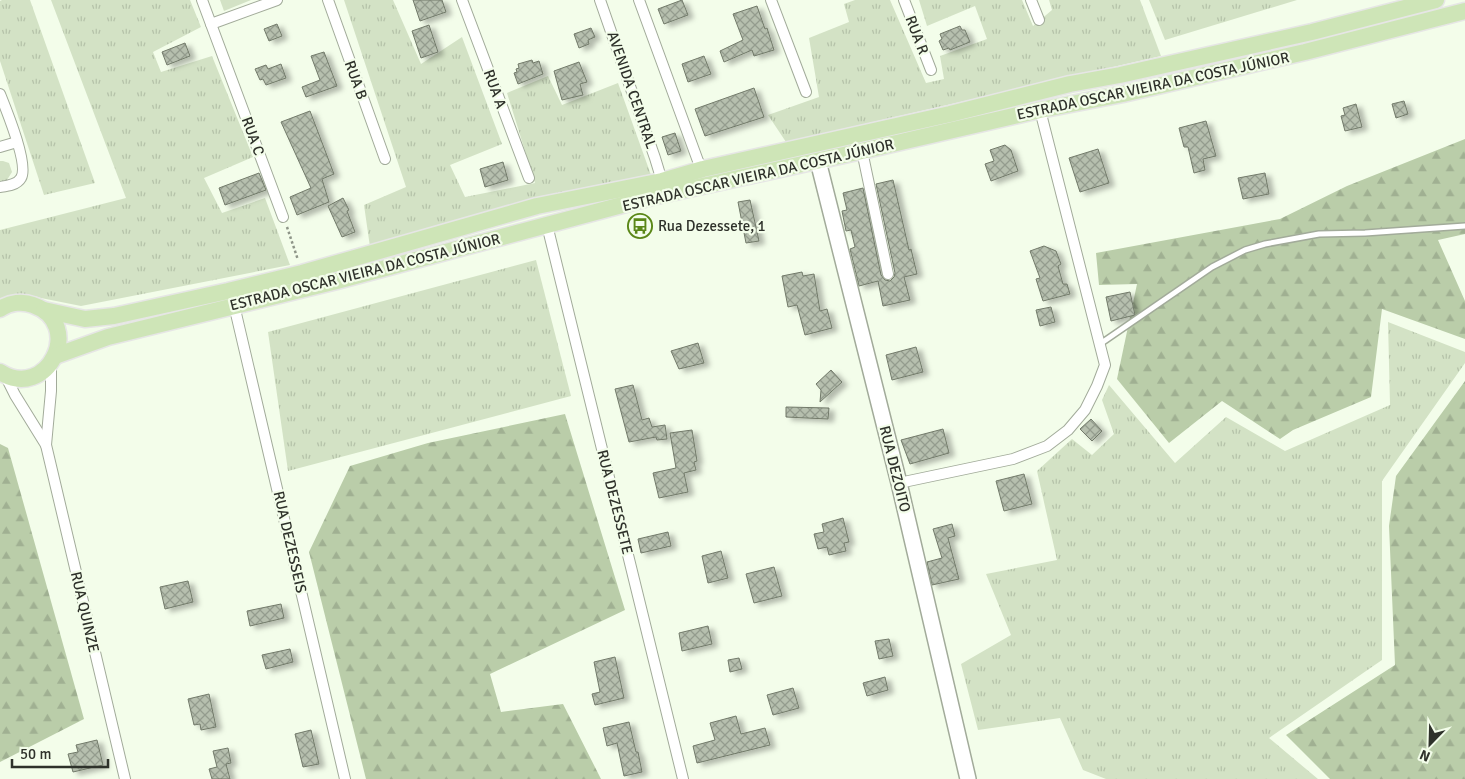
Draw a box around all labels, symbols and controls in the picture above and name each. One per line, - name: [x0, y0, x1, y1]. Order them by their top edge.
- street label: RUA R: [901, 13, 933, 57]
- street label: AVENIDA CENTRAL: [603, 29, 661, 151]
- street label: ESTRADA OSCAR VIEIRA DA COSTA JÚNIOR: [1015, 47, 1291, 124]
- street label: RUA B: [341, 58, 371, 102]
- street label: RUA A: [480, 67, 510, 111]
- street label: RUA C: [238, 114, 268, 158]
- street label: ESTRADA OSCAR VIEIRA DA COSTA JÚNIOR: [620, 134, 895, 215]
- bus stop icon: Rua Dezessete, 1: [627, 213, 653, 239]
- place label: Rua Dezessete, 1: [658, 217, 766, 235]
- street label: ESTRADA OSCAR VIEIRA DA COSTA JÚNIOR: [228, 229, 502, 314]
- street label: RUA DEZOITO: [876, 424, 914, 514]
- street label: RUA DEZESSETE: [593, 448, 637, 556]
- street label: RUA DEZESSEIS: [270, 489, 310, 595]
- street label: RUA QUINZE: [67, 570, 103, 654]
- north arrow: [1405, 719, 1455, 769]
- scale bar: [12, 736, 109, 768]
- text: 50 m: [20, 745, 51, 763]
- text: N: [1417, 746, 1433, 765]

